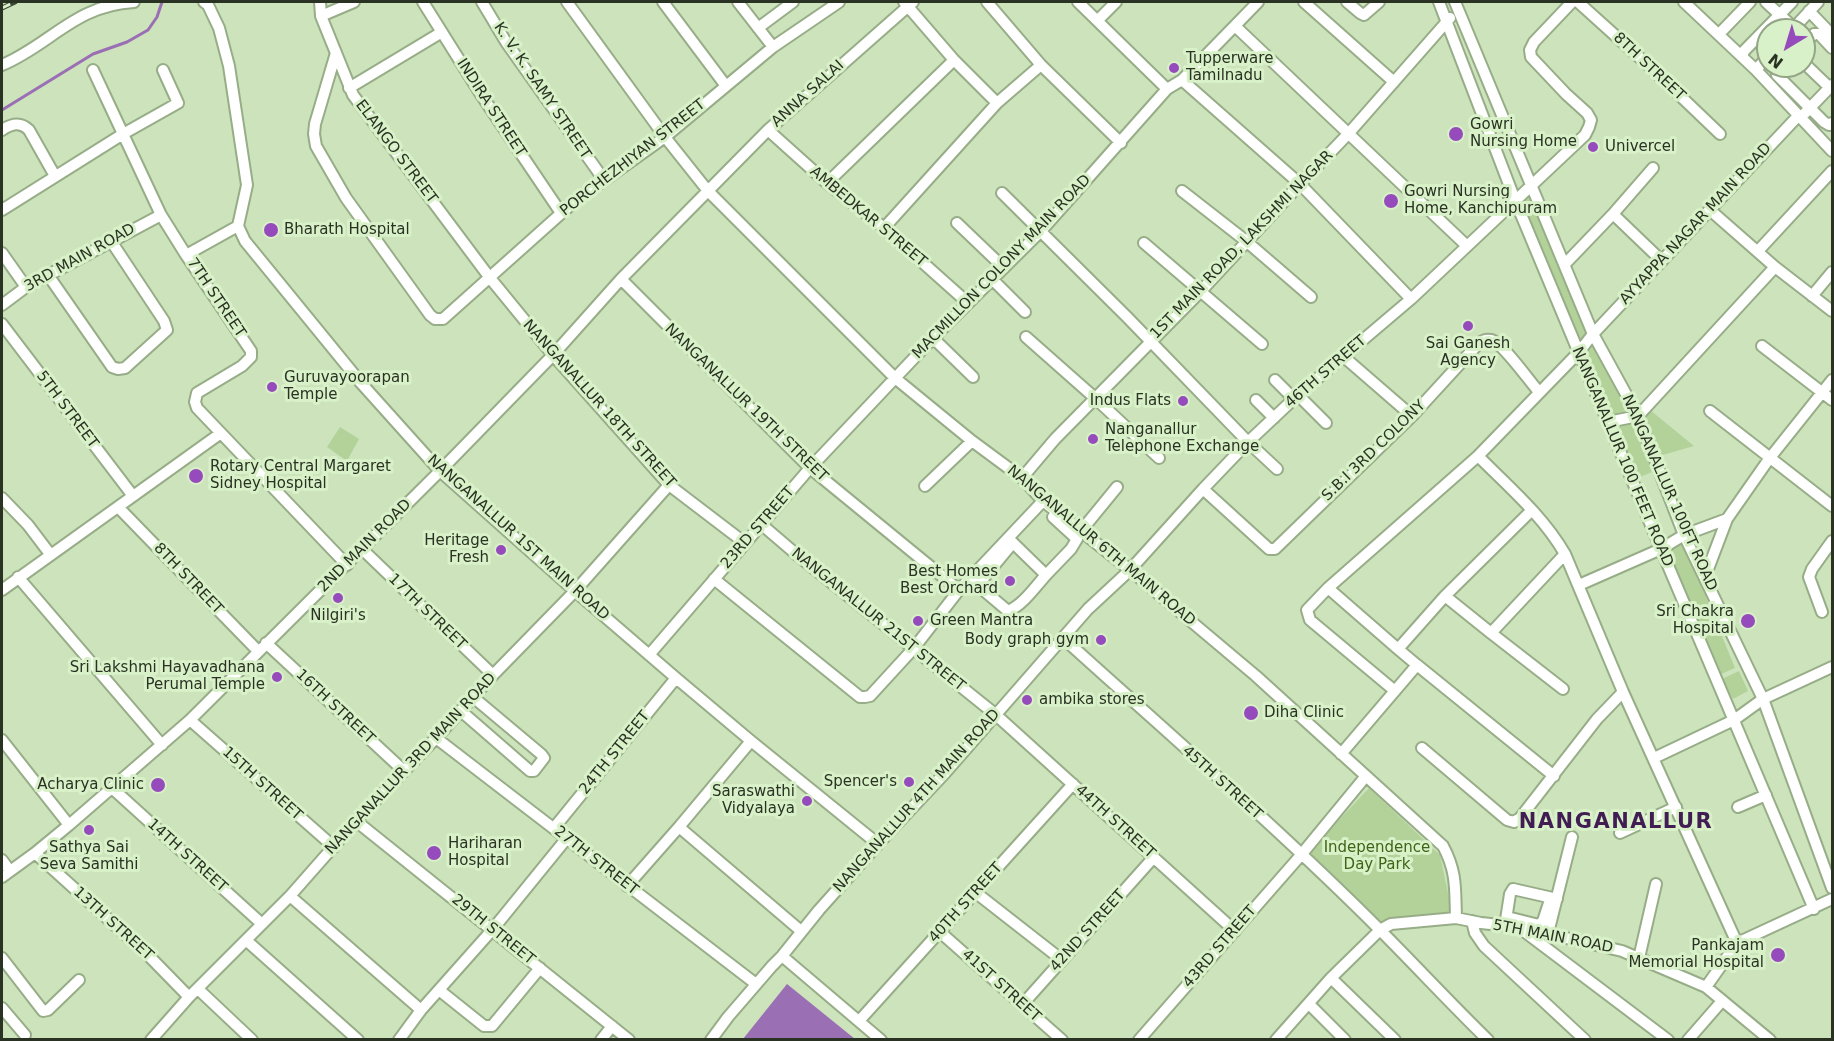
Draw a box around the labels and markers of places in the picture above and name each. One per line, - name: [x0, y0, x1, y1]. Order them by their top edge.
- place label: Tupperware Tamilnadu: [1186, 50, 1273, 85]
- marker: Tupperware Tamilnadu: [1167, 61, 1181, 75]
- place label: Gowri Nursing Home: [1470, 116, 1577, 151]
- marker: Gowri Nursing Home: [1447, 125, 1465, 143]
- place label: Univercel: [1605, 138, 1675, 156]
- marker: Univercel: [1586, 140, 1600, 154]
- place label: Gowri Nursing Home, Kanchipuram: [1404, 183, 1557, 218]
- marker: Gowri Nursing Home, Kanchipuram: [1382, 192, 1400, 210]
- marker: Bharath Hospital: [262, 221, 280, 239]
- place label: Bharath Hospital: [284, 221, 410, 239]
- marker: Sai Ganesh Agency: [1461, 319, 1475, 333]
- place label: Sai Ganesh Agency: [1426, 335, 1510, 370]
- place label: Guruvayoorapan Temple: [284, 369, 410, 404]
- marker: Guruvayoorapan Temple: [265, 380, 279, 394]
- place label: Indus Flats: [1090, 392, 1171, 410]
- marker: Indus Flats: [1176, 394, 1190, 408]
- place label: Nanganallur Telephone Exchange: [1105, 421, 1259, 456]
- marker: Nanganallur Telephone Exchange: [1086, 432, 1100, 446]
- place label: Rotary Central Margaret Sidney Hospital: [210, 458, 391, 493]
- marker: Rotary Central Margaret Sidney Hospital: [187, 467, 205, 485]
- place label: Heritage Fresh: [424, 532, 489, 567]
- marker: Heritage Fresh: [494, 543, 508, 557]
- place label: Best Homes Best Orchard: [900, 563, 998, 598]
- marker: Best Homes Best Orchard: [1003, 574, 1017, 588]
- marker: Nilgiri's: [331, 591, 345, 605]
- place label: Sri Chakra Hospital: [1656, 603, 1734, 638]
- place label: Nilgiri's: [310, 607, 366, 625]
- place label: Green Mantra: [930, 612, 1033, 630]
- marker: Sri Chakra Hospital: [1739, 612, 1757, 630]
- marker: Green Mantra: [911, 614, 925, 628]
- place label: Body graph gym: [965, 631, 1089, 649]
- marker: Body graph gym: [1094, 633, 1108, 647]
- place label: Sri Lakshmi Hayavadhana Perumal Temple: [70, 659, 265, 694]
- marker: Sri Lakshmi Hayavadhana Perumal Temple: [270, 670, 284, 684]
- place label: ambika stores: [1039, 691, 1145, 709]
- marker: ambika stores: [1020, 693, 1034, 707]
- marker: Diha Clinic: [1242, 704, 1260, 722]
- place label: Diha Clinic: [1264, 704, 1344, 722]
- place label: Spencer's: [824, 773, 897, 791]
- marker: Spencer's: [902, 775, 916, 789]
- place label: Acharya Clinic: [37, 776, 144, 794]
- marker: Acharya Clinic: [149, 776, 167, 794]
- place label: Saraswathi Vidyalaya: [712, 783, 795, 818]
- marker: Saraswathi Vidyalaya: [800, 794, 814, 808]
- marker: Sathya Sai Seva Samithi: [82, 823, 96, 837]
- place label: Hariharan Hospital: [448, 835, 522, 870]
- place label: Sathya Sai Seva Samithi: [40, 839, 138, 874]
- marker: Hariharan Hospital: [425, 844, 443, 862]
- place label: Pankajam Memorial Hospital: [1628, 937, 1764, 972]
- marker: Pankajam Memorial Hospital: [1769, 946, 1787, 964]

